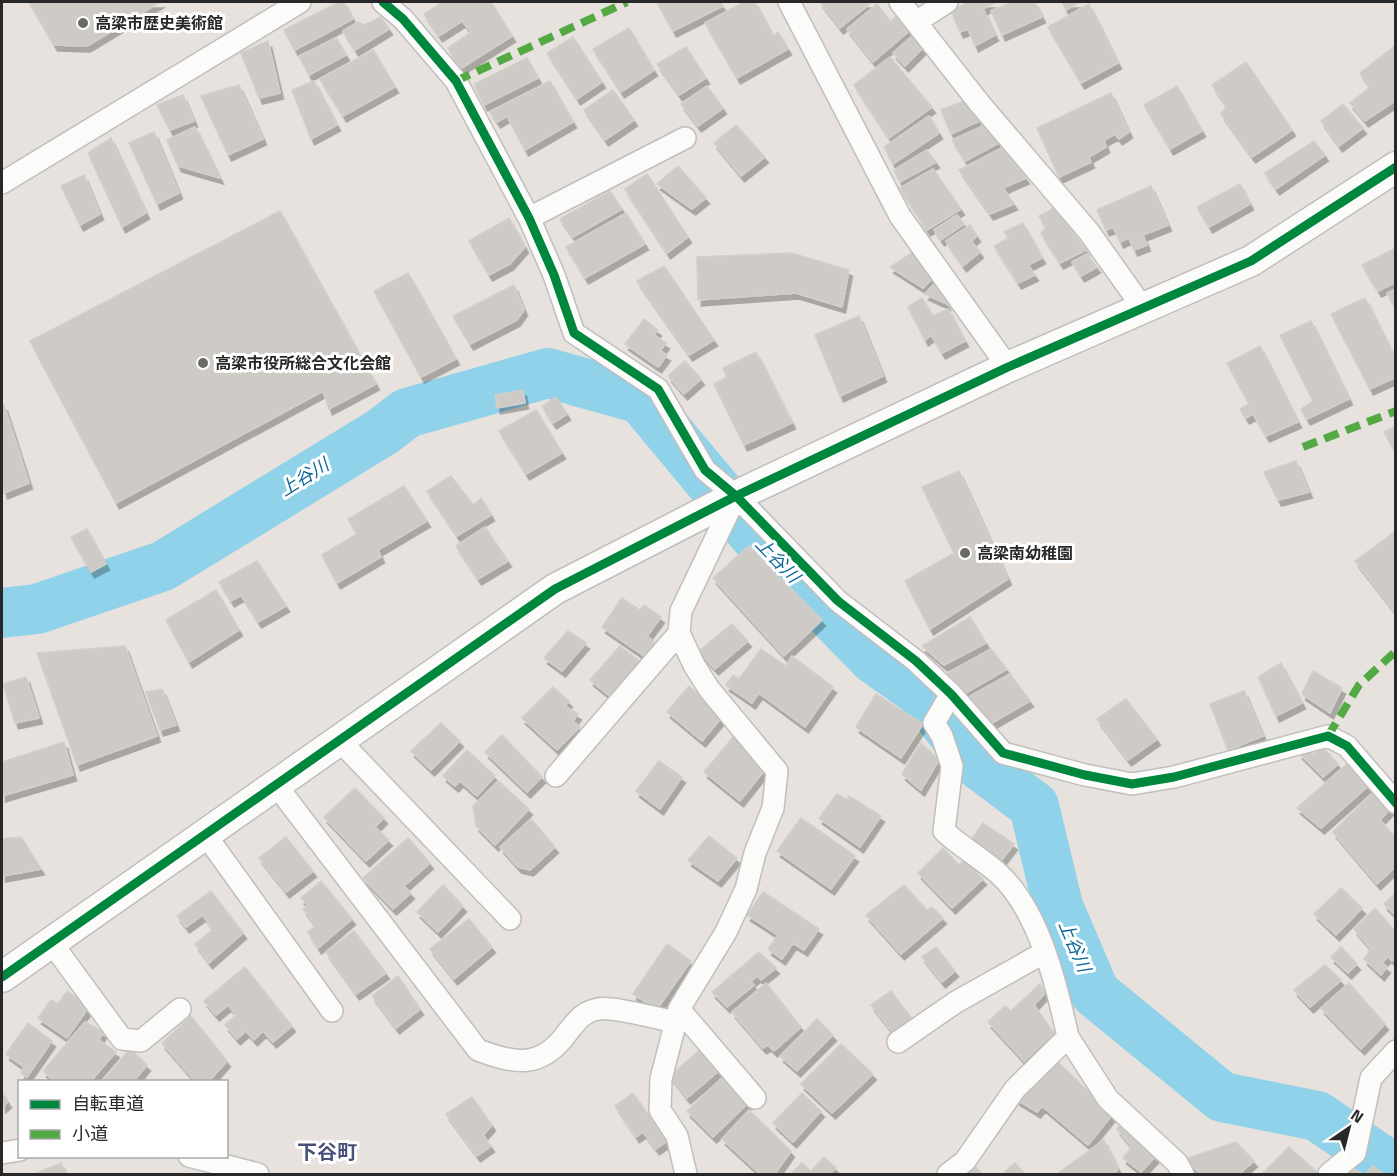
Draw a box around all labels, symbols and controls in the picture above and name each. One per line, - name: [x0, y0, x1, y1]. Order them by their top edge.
- place label: 高梁市歴史美術館: [95, 11, 223, 35]
- marker: 高梁市歴史美術館: [76, 16, 90, 30]
- place label: 高梁市役所総合文化会館: [215, 351, 391, 375]
- marker: 高梁市役所総合文化会館: [196, 356, 210, 370]
- water label: 上谷川: [274, 450, 336, 503]
- water label: 上谷川: [750, 531, 808, 590]
- place label: 高梁南幼稚園: [977, 541, 1073, 565]
- marker: 高梁南幼稚園: [958, 546, 972, 560]
- water label: 上谷川: [1052, 916, 1099, 978]
- legend: [18, 1080, 228, 1158]
- text: 自転車道: [72, 1090, 144, 1117]
- north arrow: [1319, 1098, 1379, 1158]
- text: N: [1346, 1103, 1369, 1129]
- text: 小道: [72, 1120, 108, 1147]
- district label: 下谷町: [297, 1136, 357, 1167]

